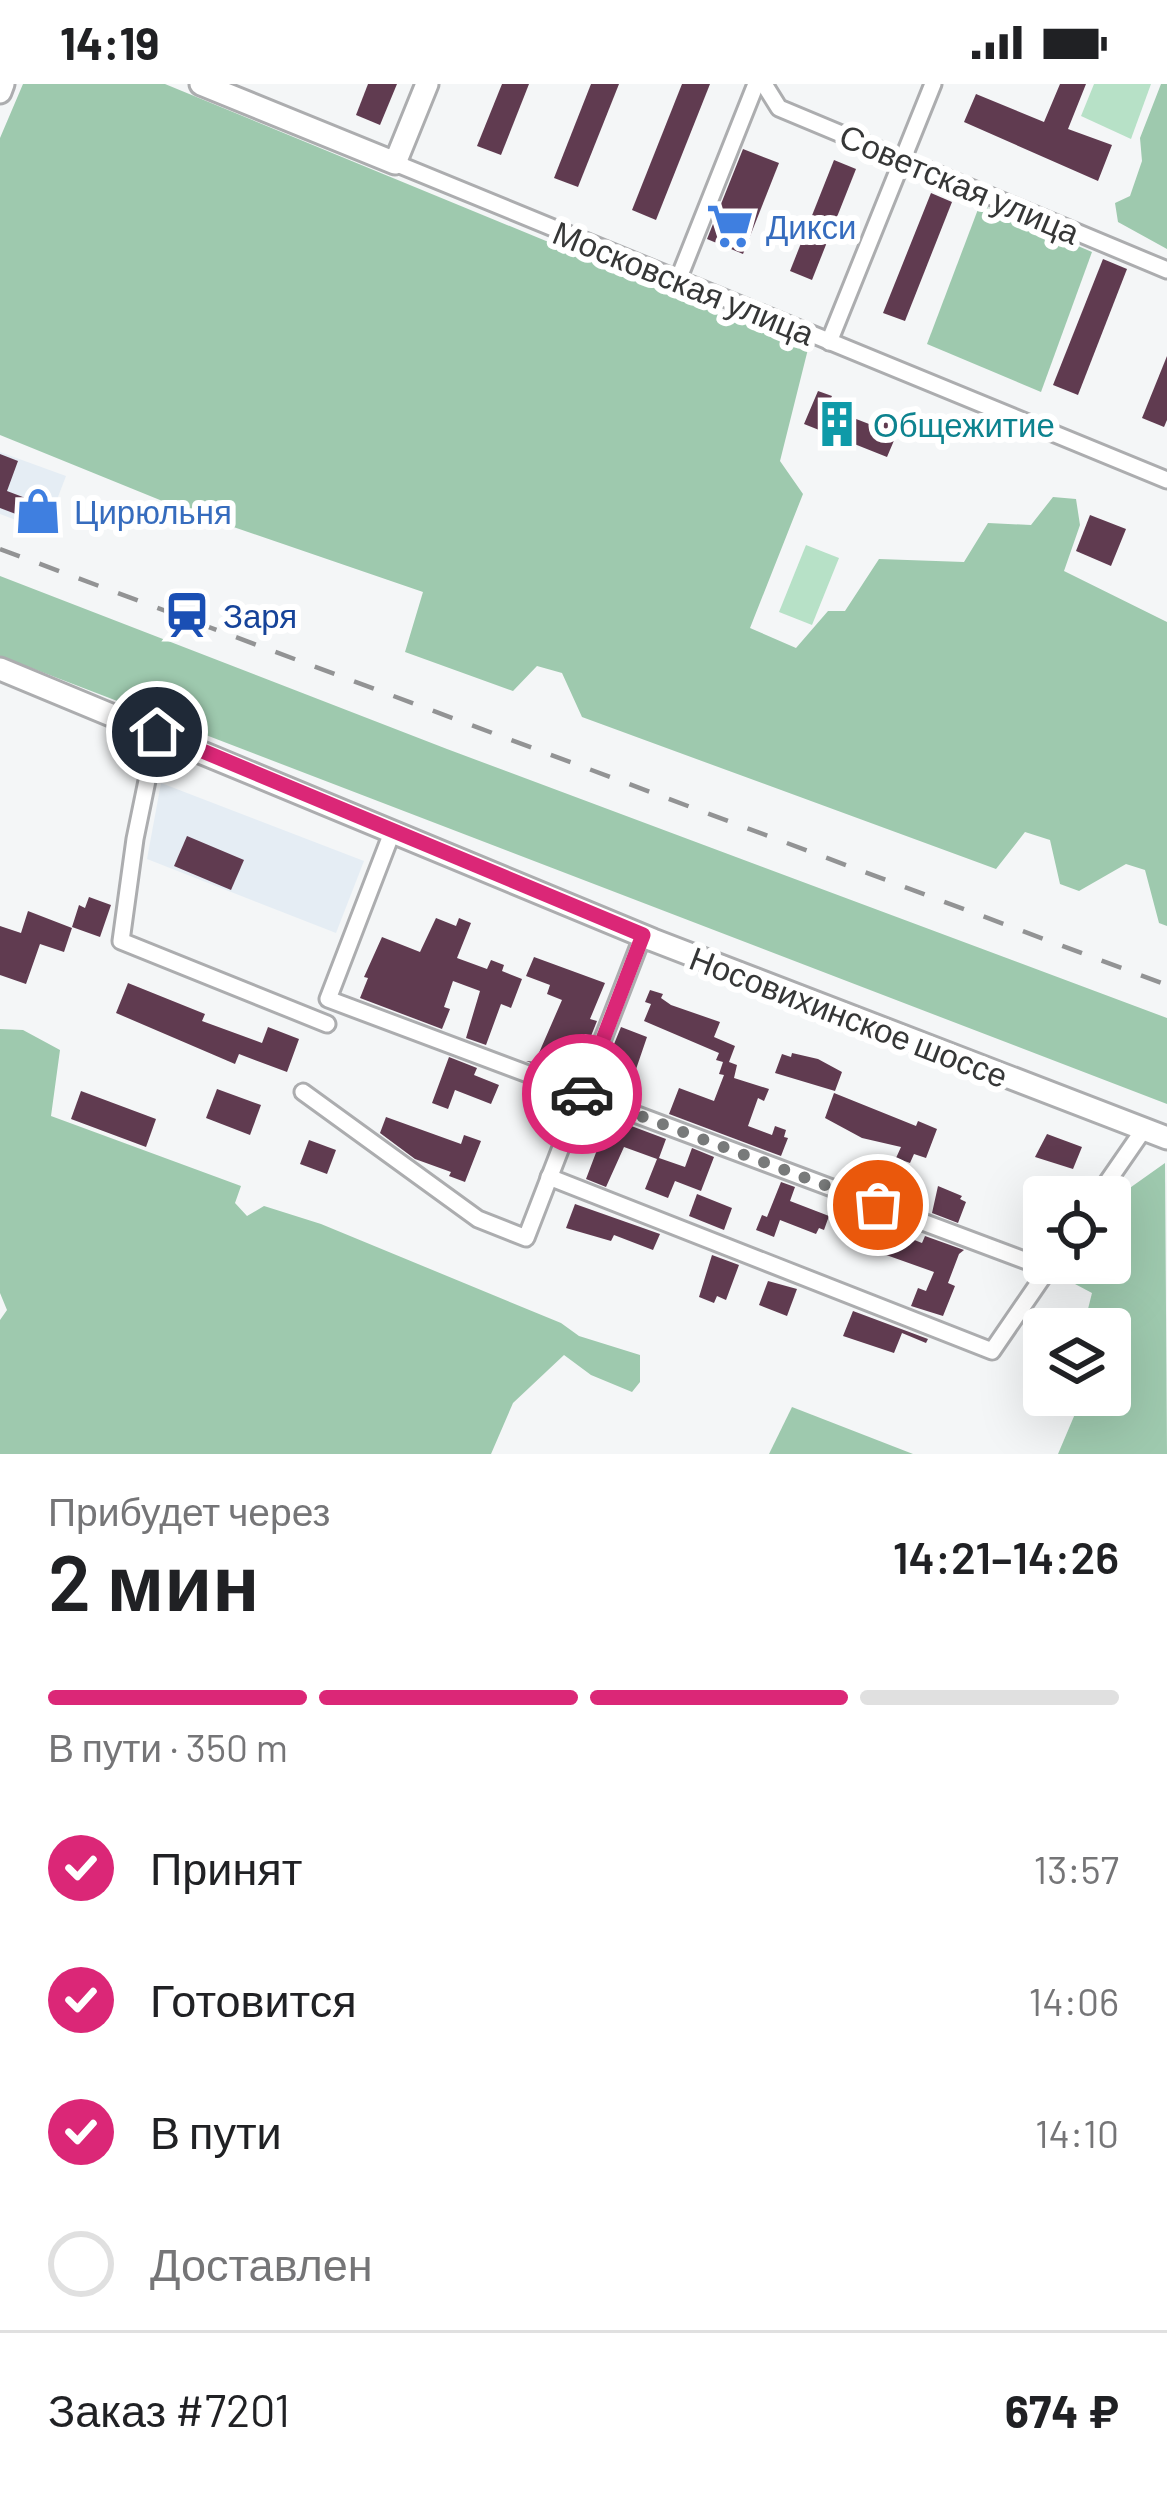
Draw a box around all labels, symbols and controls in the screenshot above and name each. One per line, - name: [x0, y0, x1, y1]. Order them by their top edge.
- text: 14:19: [60, 15, 159, 69]
- street label: Советская улица: [834, 114, 1086, 252]
- supermarket icon: Дикси: [705, 201, 755, 251]
- place label: Дикси: [766, 206, 857, 246]
- street label: Московская улица: [548, 211, 821, 353]
- building icon: Общежитие: [812, 399, 862, 449]
- place label: Общежитие: [873, 404, 1055, 444]
- shop icon: Цирюльня: [13, 486, 63, 536]
- place label: Цирюльня: [74, 491, 232, 531]
- station icon: Заря: [162, 590, 212, 640]
- place label: Заря: [223, 595, 297, 635]
- pin: [106, 681, 208, 783]
- icon: home: [124, 699, 190, 765]
- street label: Носовихинское шоссе: [684, 937, 1014, 1095]
- courier: [522, 1034, 642, 1154]
- icon: car: [549, 1061, 615, 1127]
- pin: [827, 1154, 929, 1256]
- icon: bag: [845, 1172, 911, 1238]
- map controls: [1023, 1176, 1131, 1416]
- button: locate: [1023, 1176, 1131, 1284]
- button: layers: [1023, 1308, 1131, 1416]
- text: Прибудет через: [48, 1487, 330, 1534]
- text: 14:21–14:26: [893, 1529, 1119, 1583]
- text: 2 мин: [48, 1533, 259, 1627]
- text: В пути · 350 m: [48, 1723, 288, 1770]
- icon: check: [48, 1835, 114, 1901]
- text: Принят: [150, 1840, 302, 1894]
- text: 13:57: [1034, 1845, 1119, 1892]
- icon: check: [48, 1967, 114, 2033]
- text: Готовится: [150, 1972, 357, 2026]
- text: 14:06: [1029, 1977, 1119, 2024]
- icon: check: [48, 2099, 114, 2165]
- text: В пути: [150, 2104, 282, 2158]
- text: 14:10: [1035, 2109, 1119, 2156]
- text: Доставлен: [150, 2236, 373, 2290]
- text: Заказ #7201: [48, 2382, 290, 2436]
- text: 674 ₽: [1005, 2383, 1119, 2437]

